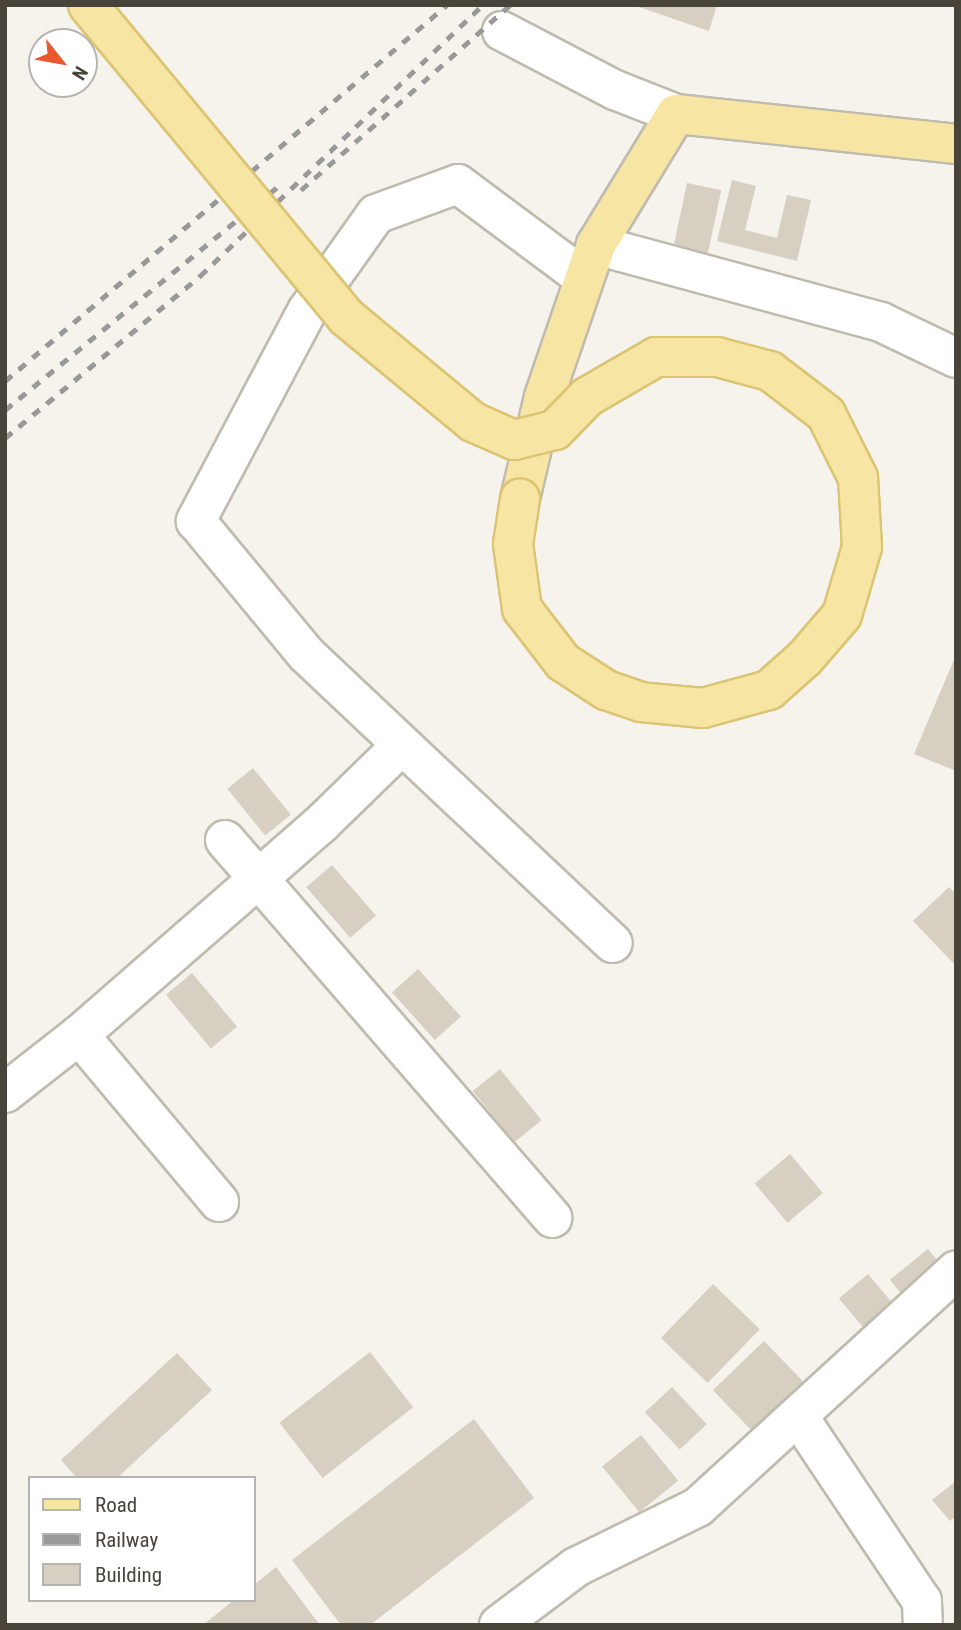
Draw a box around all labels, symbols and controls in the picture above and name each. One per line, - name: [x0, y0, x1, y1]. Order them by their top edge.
- north arrow: [28, 28, 98, 98]
- text: N: [67, 62, 93, 84]
- legend: [28, 1476, 256, 1602]
- text: Road: [95, 1493, 137, 1517]
- text: Railway: [95, 1528, 158, 1552]
- text: Building: [95, 1563, 162, 1587]

